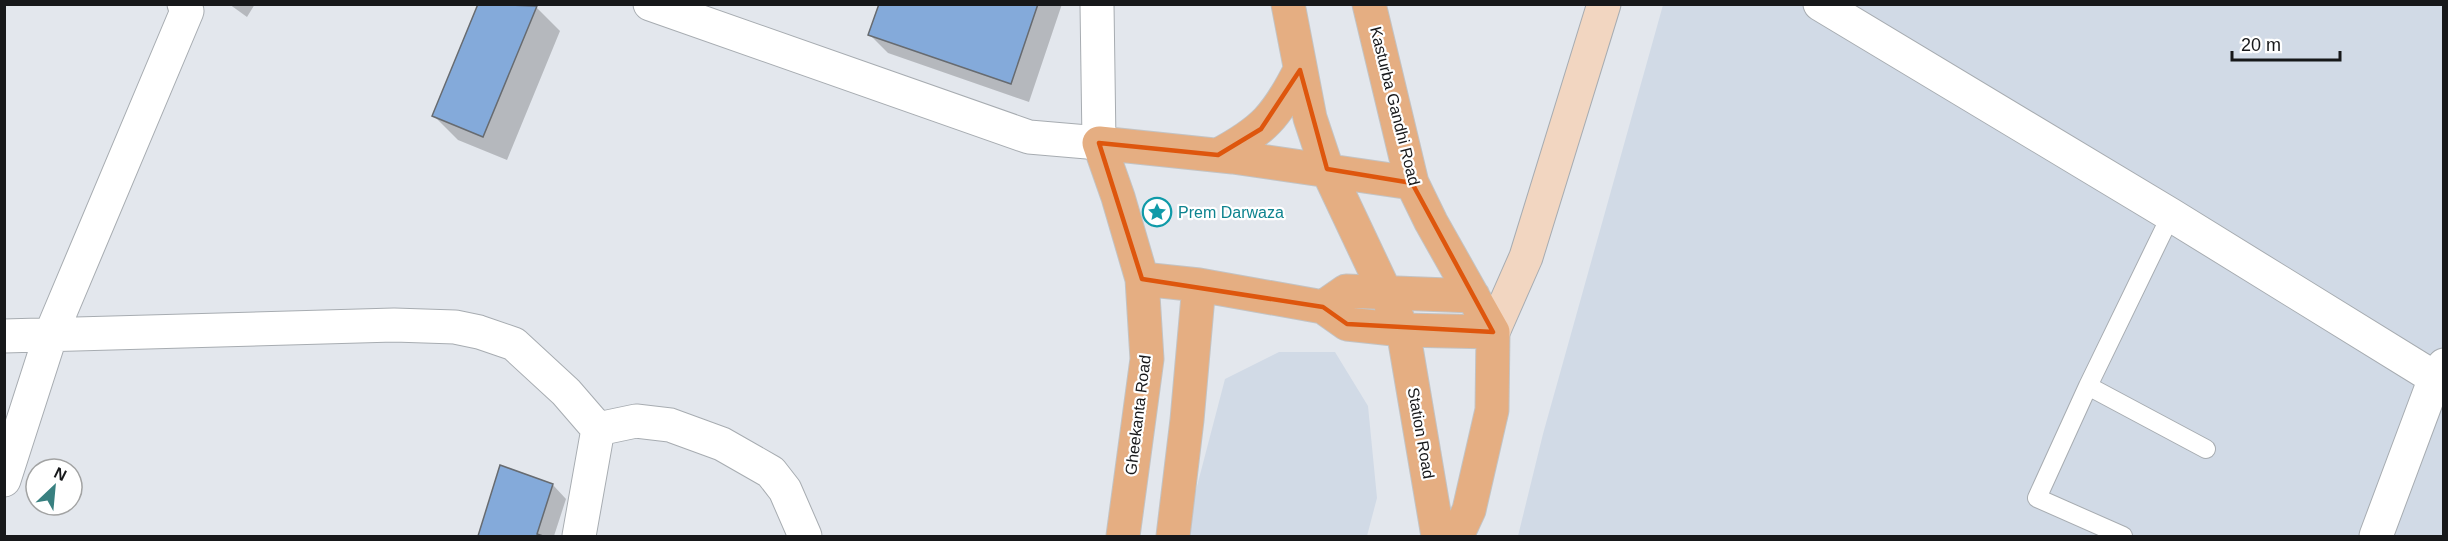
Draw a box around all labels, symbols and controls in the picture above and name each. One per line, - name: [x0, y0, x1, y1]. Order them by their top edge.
- scale bar: [2232, 24, 2340, 62]
- street label: Kasturba Gandhi Road: [1367, 25, 1423, 187]
- text: 20 m: [2241, 35, 2281, 55]
- place icon: Prem Darwaza: [1141, 196, 1173, 228]
- place label: Prem Darwaza: [1178, 204, 1284, 221]
- street label: Gheekanta Road: [1122, 354, 1154, 476]
- street label: Station Road: [1405, 386, 1437, 480]
- north arrow: [24, 457, 84, 517]
- text: N: [51, 464, 69, 484]

